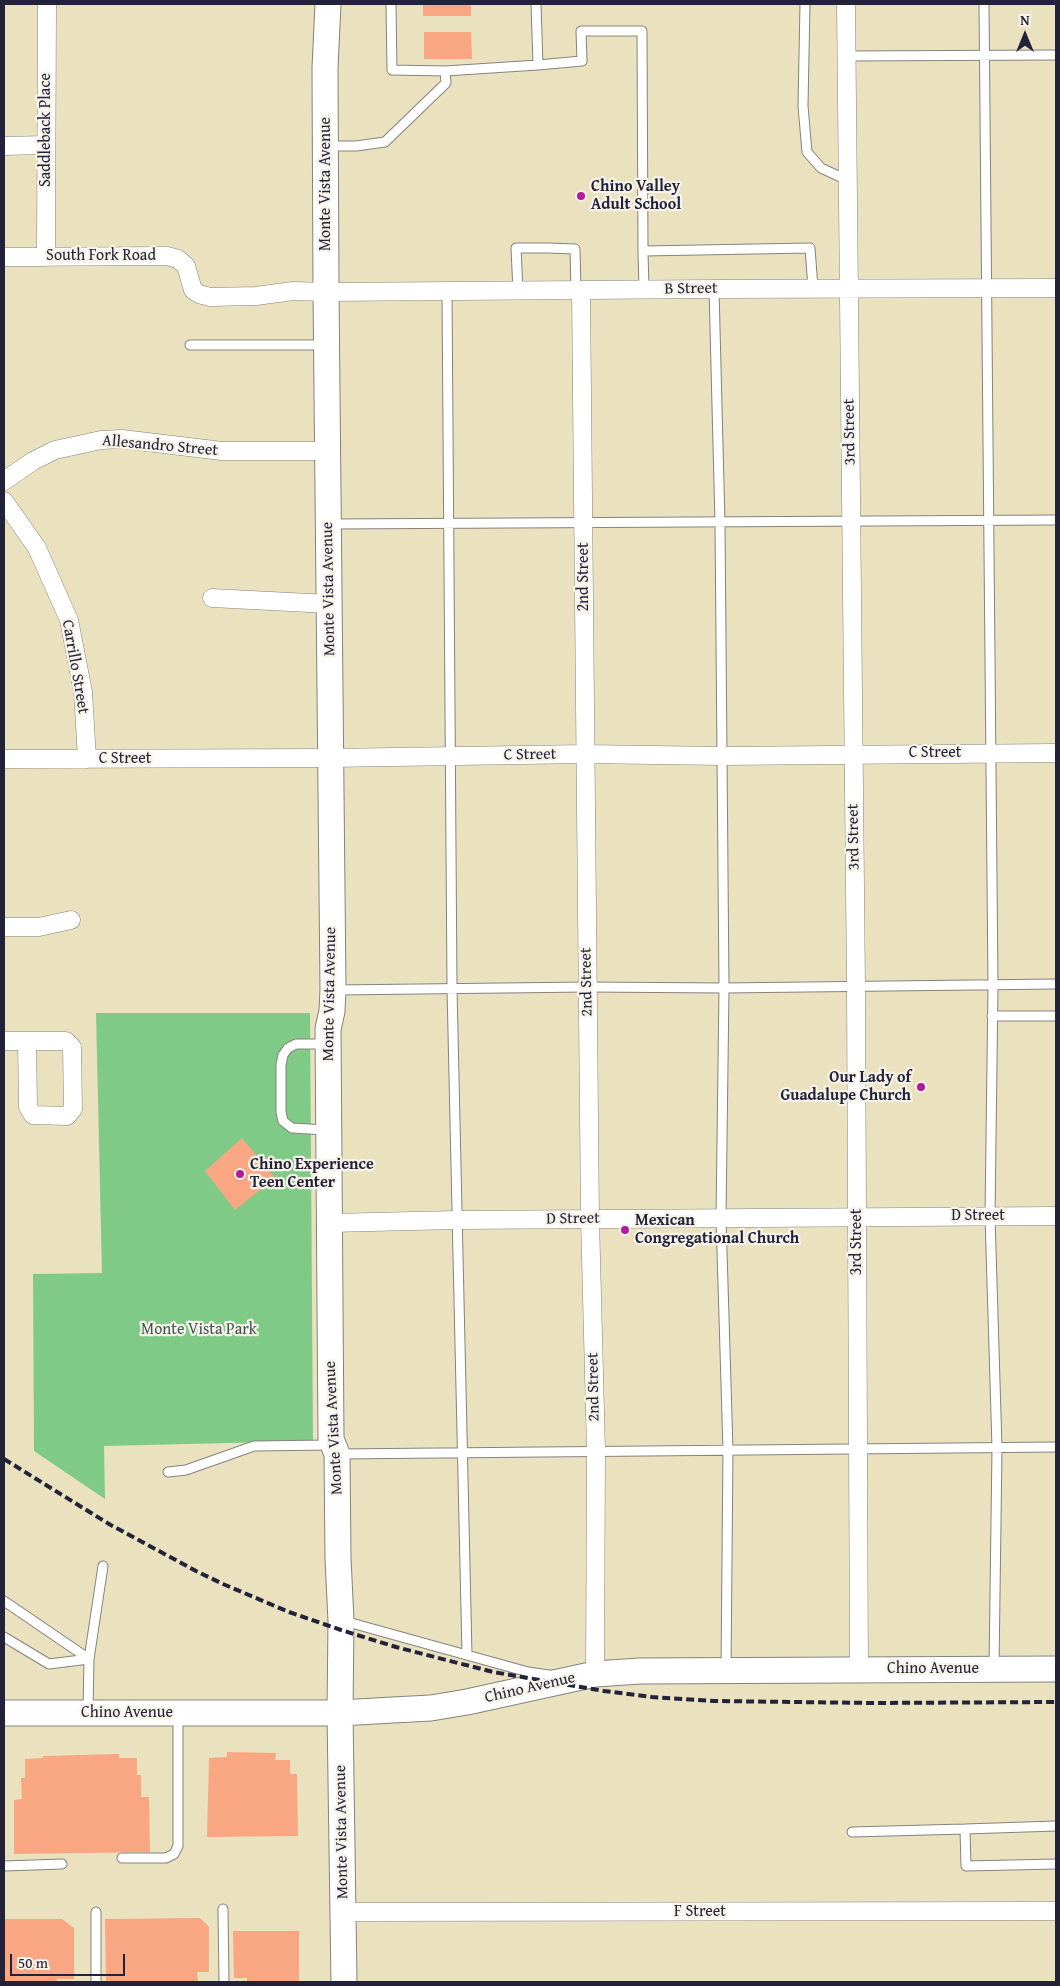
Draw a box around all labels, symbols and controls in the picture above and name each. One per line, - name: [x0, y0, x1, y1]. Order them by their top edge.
- north arrow: [1000, 10, 1050, 60]
- text: N: [1020, 10, 1030, 30]
- street label: Saddleback Place: [36, 73, 56, 187]
- street label: Monte Vista Avenue: [316, 117, 336, 251]
- place label: Chino Valley Adult School: [591, 177, 681, 215]
- marker: Chino Valley Adult School: [575, 190, 587, 202]
- street label: South Fork Road: [46, 246, 156, 266]
- street label: B Street: [664, 279, 718, 299]
- street label: 3rd Street: [840, 398, 860, 466]
- street label: Allesandro Street: [101, 431, 219, 461]
- street label: Monte Vista Avenue: [318, 522, 340, 656]
- street label: 2nd Street: [574, 542, 594, 612]
- street label: Carrillo Street: [57, 619, 93, 715]
- street label: C Street: [909, 743, 961, 763]
- street label: C Street: [503, 745, 557, 765]
- street label: C Street: [99, 749, 151, 769]
- street label: 3rd Street: [844, 803, 864, 871]
- street label: Monte Vista Avenue: [319, 927, 341, 1061]
- street label: 2nd Street: [577, 947, 597, 1017]
- place label: Our Lady of Guadalupe Church: [781, 1068, 911, 1106]
- marker: Our Lady of Guadalupe Church: [915, 1081, 927, 1093]
- place label: Chino Experience Teen Center: [250, 1155, 374, 1193]
- marker: Chino Experience Teen Center: [234, 1168, 246, 1180]
- street label: D Street: [951, 1206, 1005, 1226]
- street label: D Street: [546, 1209, 600, 1229]
- street label: 3rd Street: [847, 1209, 867, 1275]
- place label: Mexican Congregational Church: [635, 1211, 799, 1249]
- marker: Mexican Congregational Church: [619, 1224, 631, 1236]
- park label: Monte Vista Park: [141, 1320, 257, 1340]
- street label: 2nd Street: [584, 1352, 604, 1422]
- street label: Monte Vista Avenue: [321, 1361, 347, 1495]
- street label: Chino Avenue: [887, 1659, 979, 1679]
- street label: Chino Avenue: [483, 1668, 577, 1708]
- street label: Chino Avenue: [81, 1703, 173, 1723]
- street label: Monte Vista Avenue: [331, 1765, 353, 1899]
- street label: F Street: [674, 1902, 726, 1922]
- scale bar: [12, 1944, 128, 1976]
- text: 50 m: [18, 1952, 48, 1973]

